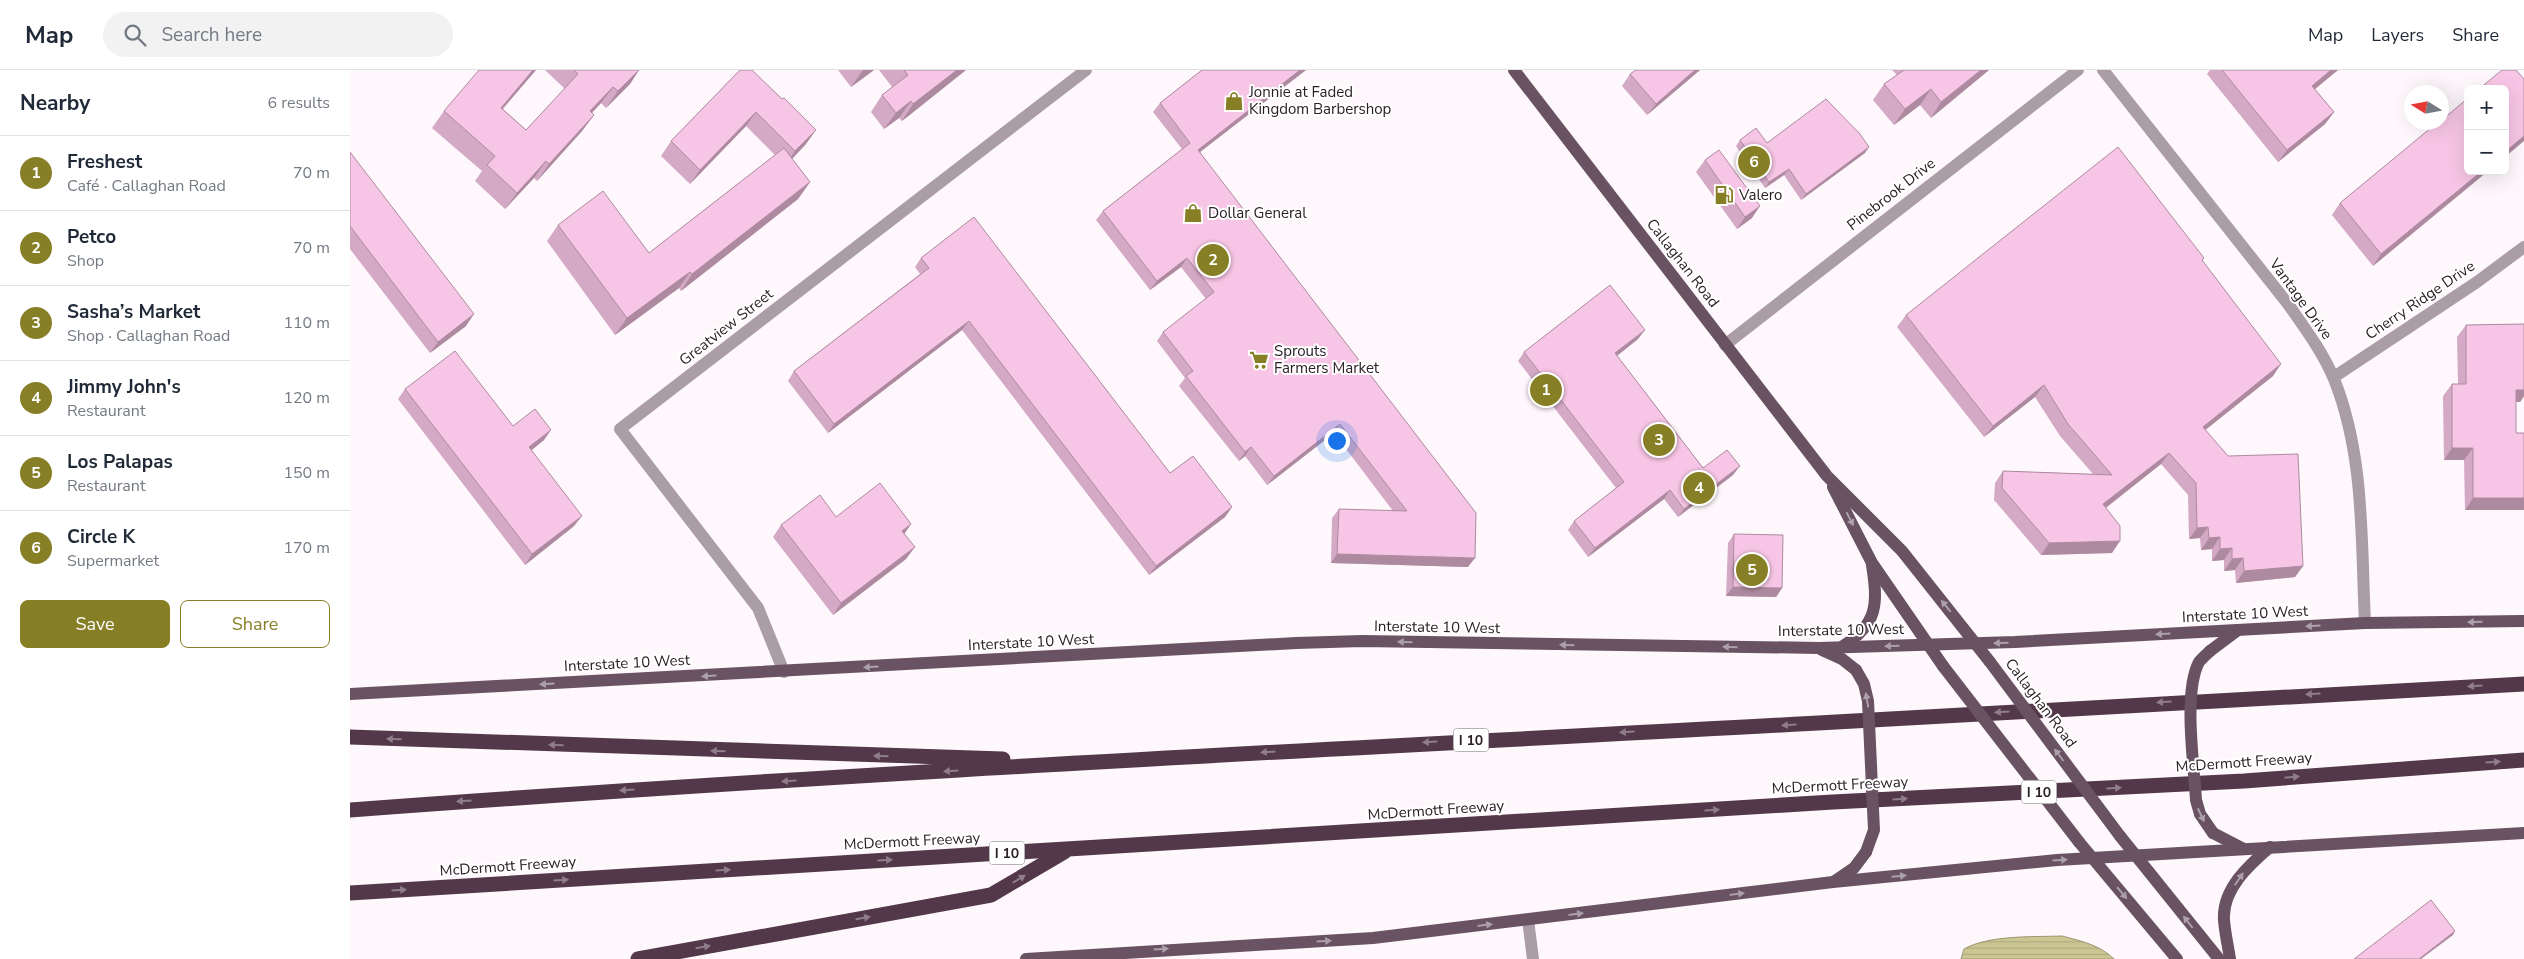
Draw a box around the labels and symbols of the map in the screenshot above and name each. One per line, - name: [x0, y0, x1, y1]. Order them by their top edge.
- place label: Jonnie at Faded Kingdom Barbershop: [1248, 82, 1392, 119]
- north arrow: [2404, 85, 2449, 130]
- shop icon: Jonnie at Faded Kingdom Barbershop: [1223, 90, 1245, 112]
- pin: 6: [1738, 143, 1770, 181]
- street label: Pinebrook Drive: [1843, 153, 1939, 235]
- fuel station icon: Valero: [1713, 184, 1735, 206]
- place label: Valero: [1738, 185, 1782, 205]
- shop icon: Dollar General: [1182, 202, 1204, 224]
- place label: Dollar General: [1208, 203, 1307, 223]
- street label: Callaghan Road: [1642, 215, 1724, 311]
- pin: 2: [1197, 241, 1229, 279]
- street label: Vantage Drive: [2264, 254, 2337, 343]
- street label: Cherry Ridge Drive: [2361, 256, 2479, 344]
- street label: Greatview Street: [675, 284, 778, 370]
- place label: Sprouts Farmers Market: [1274, 341, 1380, 378]
- supermarket icon: Sprouts Farmers Market: [1248, 349, 1270, 371]
- pin: 1: [1530, 371, 1562, 409]
- pin: 3: [1643, 421, 1675, 459]
- your location: [1324, 428, 1350, 454]
- pin: 4: [1683, 469, 1715, 507]
- one-way arrow: [1846, 512, 1854, 526]
- pin: 5: [1736, 551, 1768, 589]
- one-way arrow: [1940, 599, 1951, 612]
- street label: Interstate 10 West: [2182, 601, 2309, 627]
- street label: Interstate 10 West: [1374, 616, 1501, 638]
- one-way arrow: [2467, 618, 2483, 626]
- street label: Interstate 10 West: [1778, 619, 1905, 641]
- one-way arrow: [2305, 623, 2321, 631]
- street label: Interstate 10 West: [968, 629, 1095, 655]
- one-way arrow: [2155, 631, 2171, 639]
- one-way arrow: [1397, 638, 1413, 646]
- one-way arrow: [1992, 639, 2008, 647]
- one-way arrow: [1559, 641, 1575, 649]
- one-way arrow: [1884, 642, 1900, 650]
- one-way arrow: [1722, 643, 1738, 651]
- street label: Interstate 10 West: [564, 650, 691, 676]
- street label: Callaghan Road: [2001, 654, 2081, 752]
- one-way arrow: [863, 664, 879, 672]
- one-way arrow: [701, 672, 717, 680]
- one-way arrow: [539, 680, 555, 688]
- one-way arrow: [2467, 683, 2483, 691]
- one-way arrow: [2305, 691, 2321, 699]
- one-way arrow: [1863, 692, 1871, 708]
- one-way arrow: [2156, 699, 2172, 707]
- one-way arrow: [1994, 709, 2010, 717]
- one-way arrow: [1781, 721, 1797, 729]
- road number: I 10: [1454, 728, 1488, 752]
- one-way arrow: [1619, 729, 1635, 737]
- one-way arrow: [385, 734, 401, 742]
- one-way arrow: [1422, 739, 1438, 747]
- one-way arrow: [548, 741, 564, 749]
- one-way arrow: [710, 747, 726, 755]
- street label: McDermott Freeway: [2175, 747, 2313, 777]
- one-way arrow: [2054, 748, 2064, 762]
- one-way arrow: [1259, 749, 1275, 757]
- one-way arrow: [873, 751, 889, 759]
- one-way arrow: [2485, 757, 2501, 765]
- one-way arrow: [943, 768, 959, 776]
- street label: McDermott Freeway: [1771, 771, 1909, 799]
- one-way arrow: [2285, 773, 2301, 781]
- one-way arrow: [781, 777, 797, 785]
- road number: I 10: [2022, 780, 2056, 804]
- one-way arrow: [2107, 783, 2123, 791]
- one-way arrow: [618, 787, 634, 795]
- one-way arrow: [1892, 794, 1908, 802]
- street label: McDermott Freeway: [1367, 795, 1505, 825]
- one-way arrow: [456, 798, 472, 806]
- one-way arrow: [1704, 805, 1720, 813]
- one-way arrow: [2198, 808, 2206, 822]
- street label: McDermott Freeway: [843, 827, 981, 855]
- road number: I 10: [990, 841, 1024, 864]
- street label: McDermott Freeway: [439, 851, 577, 881]
- one-way arrow: [877, 855, 893, 863]
- one-way arrow: [2053, 855, 2069, 863]
- one-way arrow: [715, 865, 731, 873]
- one-way arrow: [1891, 872, 1907, 880]
- one-way arrow: [2234, 872, 2244, 886]
- one-way arrow: [1012, 874, 1025, 883]
- one-way arrow: [553, 875, 569, 883]
- one-way arrow: [391, 885, 407, 893]
- one-way arrow: [2117, 886, 2128, 899]
- one-way arrow: [1729, 890, 1745, 898]
- one-way arrow: [1568, 910, 1584, 918]
- one-way arrow: [855, 914, 871, 922]
- one-way arrow: [2183, 915, 2193, 928]
- one-way arrow: [1478, 921, 1494, 929]
- one-way arrow: [1316, 936, 1332, 944]
- one-way arrow: [695, 943, 711, 951]
- one-way arrow: [1154, 945, 1170, 953]

